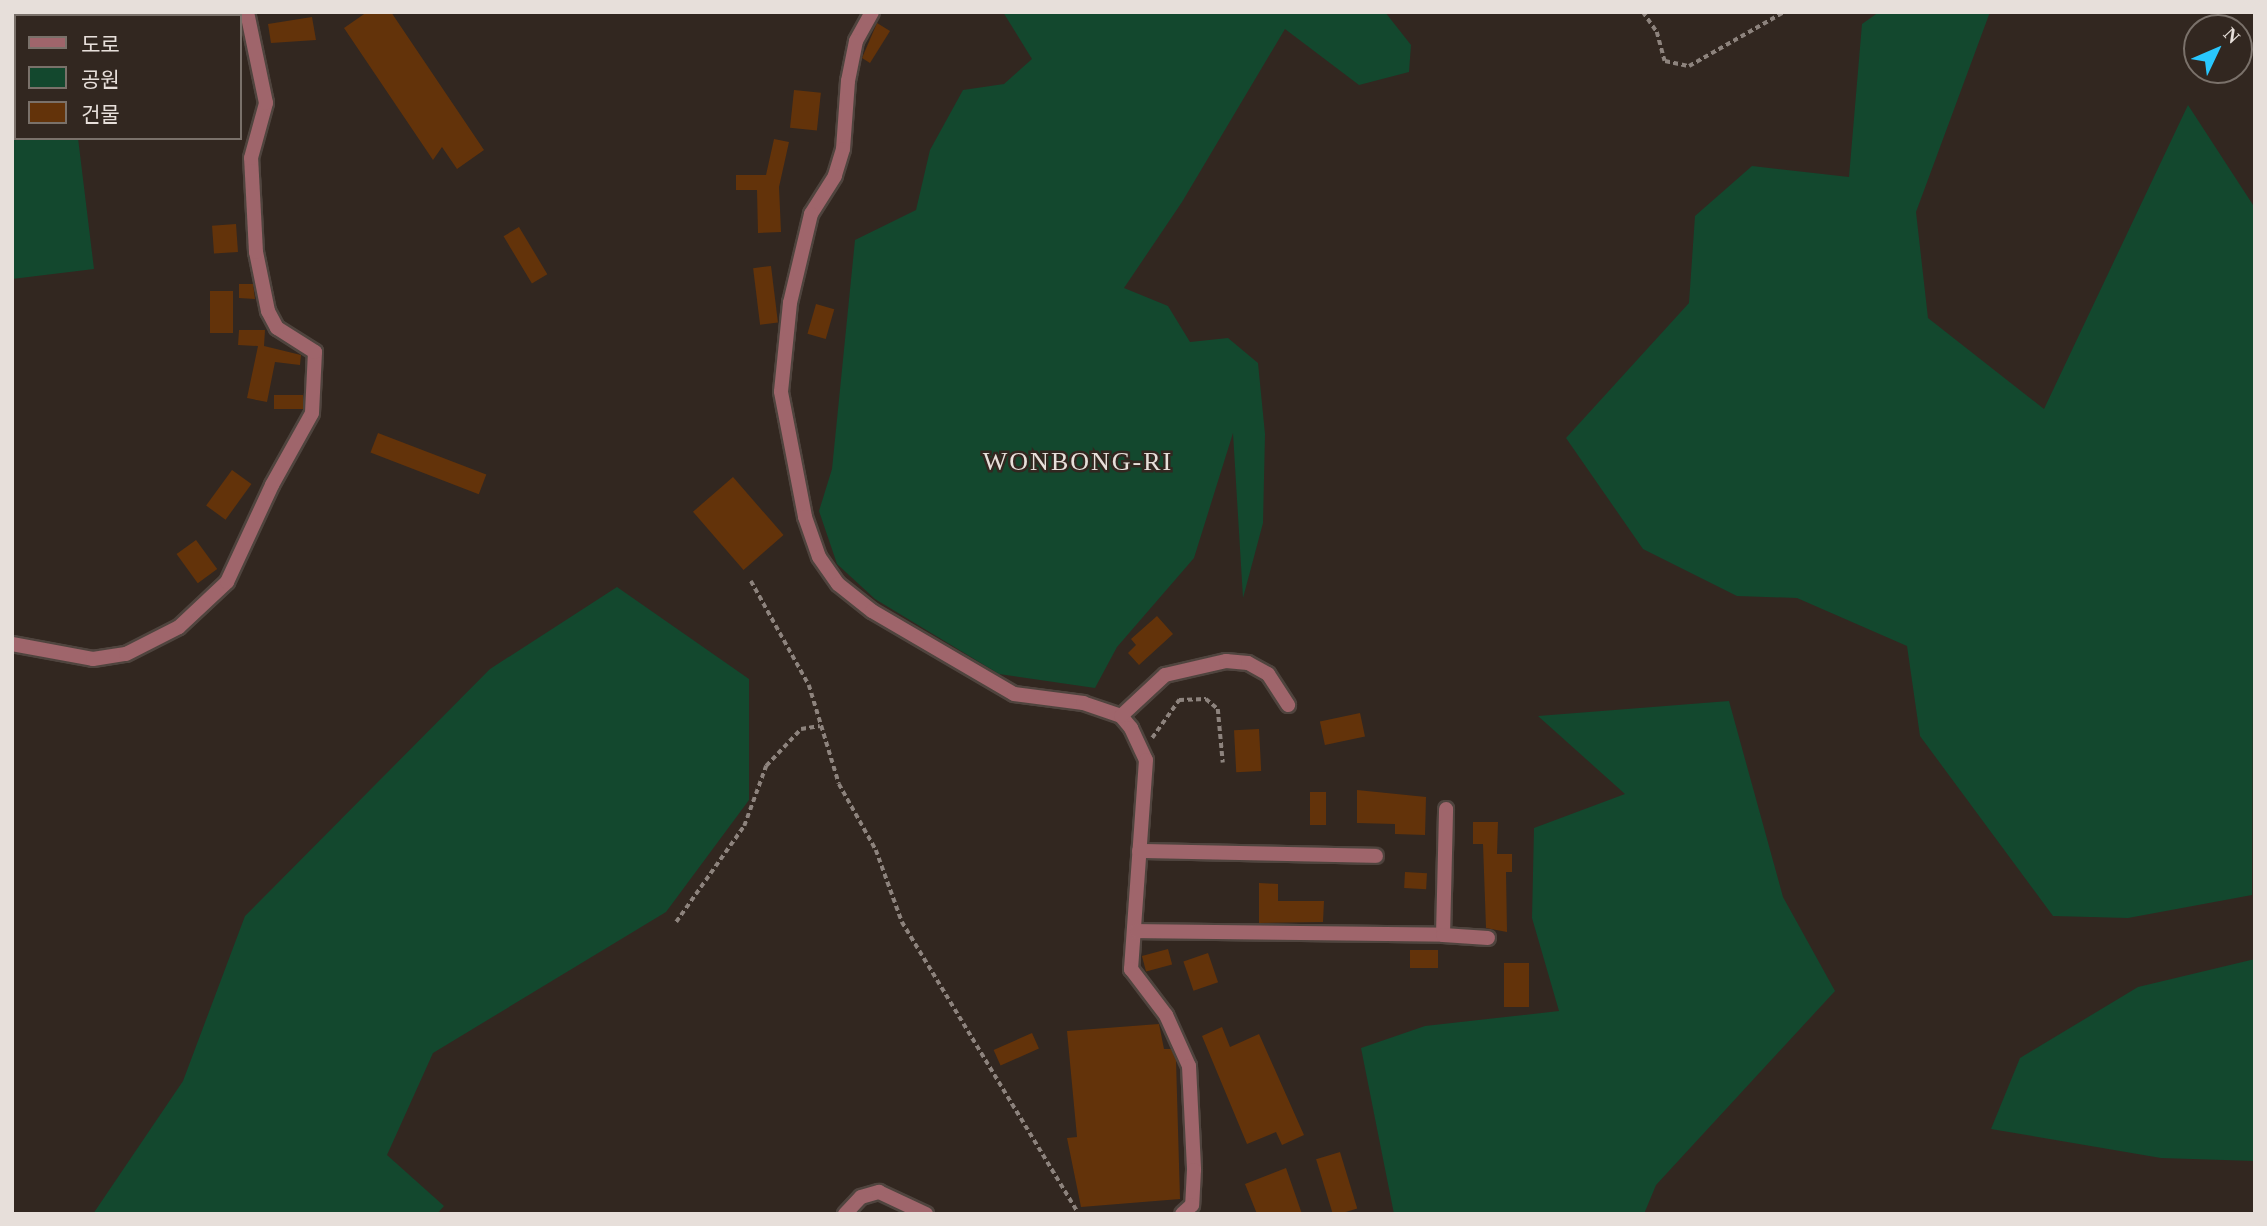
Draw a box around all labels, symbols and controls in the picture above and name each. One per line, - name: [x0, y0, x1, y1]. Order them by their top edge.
- legend: [14, 14, 242, 140]
- north arrow: [2183, 14, 2253, 84]
- text: N: [2220, 23, 2244, 48]
- text: 도로: [81, 33, 120, 57]
- text: 공원: [81, 68, 120, 92]
- text: 건물: [81, 103, 120, 127]
- district label: WONBONG-RI: [984, 446, 1172, 478]

